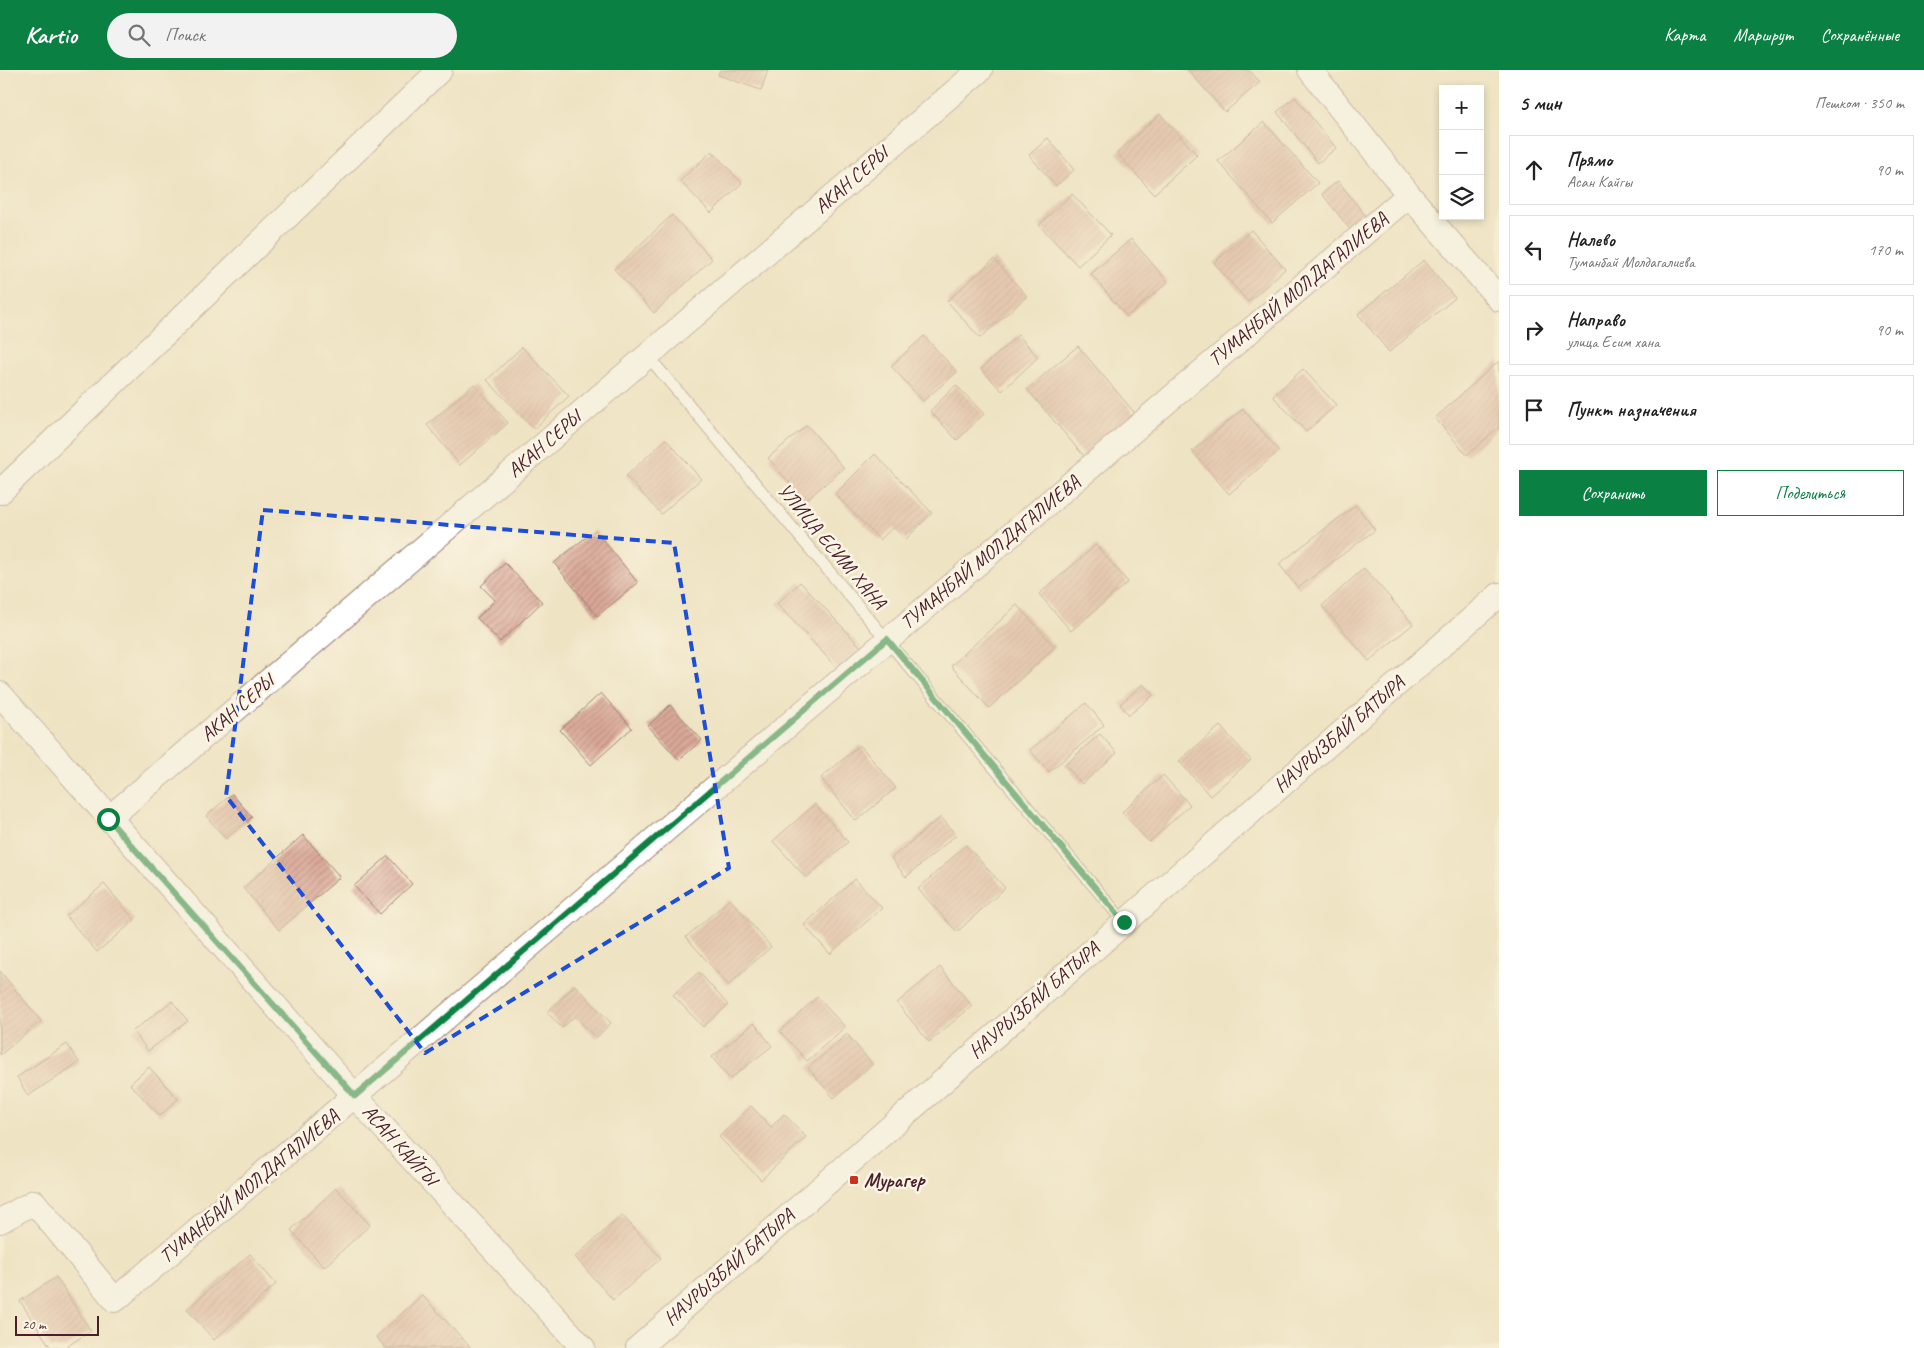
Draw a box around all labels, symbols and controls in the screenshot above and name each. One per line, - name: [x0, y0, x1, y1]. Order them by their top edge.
- search box: [107, 13, 457, 58]
- text: Kartio: [25, 20, 77, 50]
- icon: search: [125, 21, 153, 49]
- text: Поиск: [165, 23, 205, 47]
- text: Карта: [1664, 24, 1705, 46]
- text: Маршрут: [1733, 24, 1793, 46]
- text: Сохранённые: [1821, 24, 1899, 46]
- map controls: [1439, 85, 1484, 220]
- button: +: [1439, 85, 1484, 130]
- text: 5 мин: [1519, 90, 1561, 116]
- text: Пешком · 350 m: [1815, 93, 1904, 113]
- button: −: [1439, 130, 1484, 175]
- street label: АКАН СЕРЫ: [809, 139, 896, 219]
- text: Прямо: [1567, 148, 1612, 172]
- icon: ahead: [1520, 156, 1548, 184]
- text: 90 m: [1876, 160, 1903, 180]
- text: Асан Кайгы: [1567, 172, 1632, 192]
- button: layers: [1439, 175, 1484, 220]
- street label: ТУМАНБАЙ МОЛДАГАЛИЕВА: [1203, 206, 1394, 372]
- text: Налево: [1567, 228, 1615, 252]
- icon: left: [1520, 236, 1548, 264]
- text: 170 m: [1869, 240, 1903, 260]
- text: Туманбай Молдагалиева: [1567, 252, 1695, 272]
- text: Направо: [1567, 308, 1625, 332]
- icon: right: [1520, 316, 1548, 344]
- text: 90 m: [1876, 320, 1903, 340]
- text: улица Есим хана: [1567, 332, 1660, 352]
- icon: arrive: [1520, 396, 1548, 424]
- text: Пункт назначения: [1567, 398, 1696, 422]
- street label: АКАН СЕРЫ: [502, 403, 589, 483]
- street label: ТУМАНБАЙ МОЛДАГАЛИЕВА: [895, 469, 1086, 635]
- button: Сохранить: [1519, 470, 1707, 516]
- button: Поделиться: [1717, 470, 1904, 516]
- street label: УЛИЦА ЕСИМ ХАНА: [772, 478, 892, 615]
- street label: АКАН СЕРЫ: [195, 667, 282, 747]
- street label: НАУРЫЗБАЙ БАТЫРА: [1268, 670, 1410, 798]
- route start: [97, 808, 120, 831]
- route end: [1113, 911, 1136, 934]
- street label: НАУРЫЗБАЙ БАТЫРА: [963, 936, 1105, 1064]
- street label: АСАН КАЙГЫ: [357, 1099, 445, 1193]
- street label: ТУМАНБАЙ МОЛДАГАЛИЕВА: [154, 1103, 345, 1269]
- place label: Мурагер: [864, 1168, 926, 1193]
- marker: Мурагер: [848, 1174, 860, 1186]
- street label: НАУРЫЗБАЙ БАТЫРА: [658, 1203, 800, 1331]
- scale bar: [15, 1313, 99, 1336]
- text: 20 m: [22, 1316, 46, 1333]

